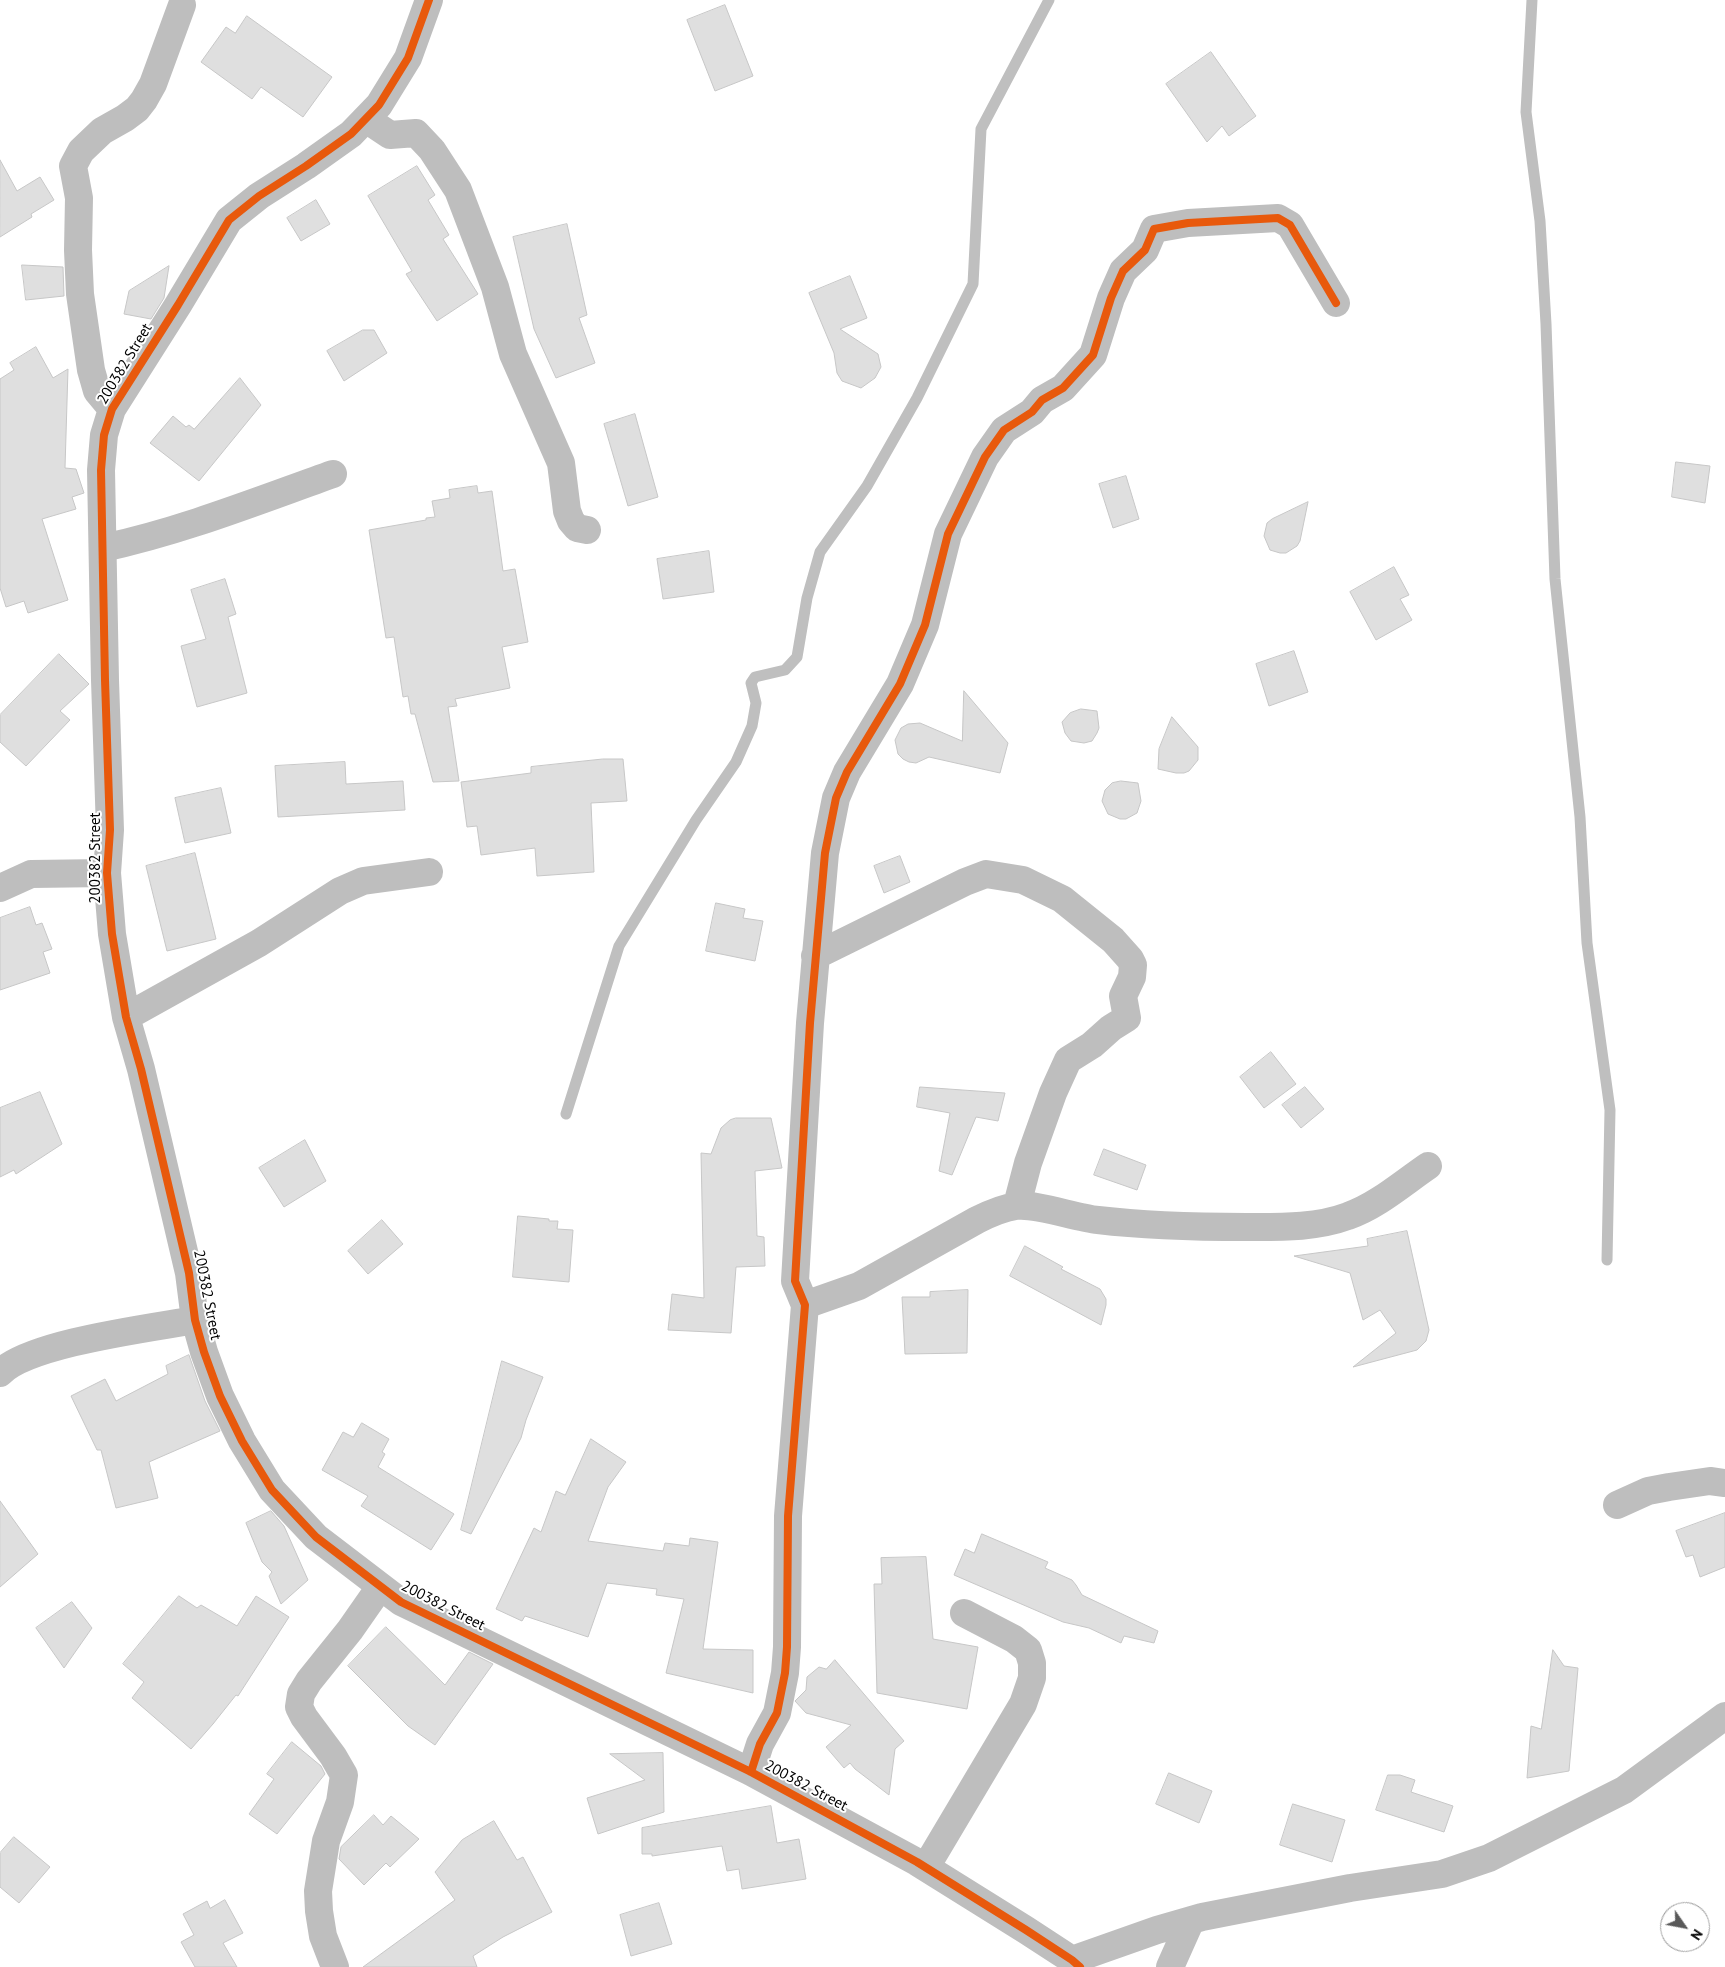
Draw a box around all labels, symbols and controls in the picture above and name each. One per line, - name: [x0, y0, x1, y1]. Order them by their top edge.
- street label: 200382 Street: [94, 320, 156, 408]
- street label: 200382 Street: [87, 812, 105, 904]
- street label: 200382 Street: [189, 1248, 225, 1342]
- street label: 200382 Street: [398, 1577, 488, 1635]
- street label: 200382 Street: [761, 1757, 851, 1815]
- north arrow: [1660, 1902, 1710, 1952]
- text: N: [1687, 1926, 1707, 1943]

